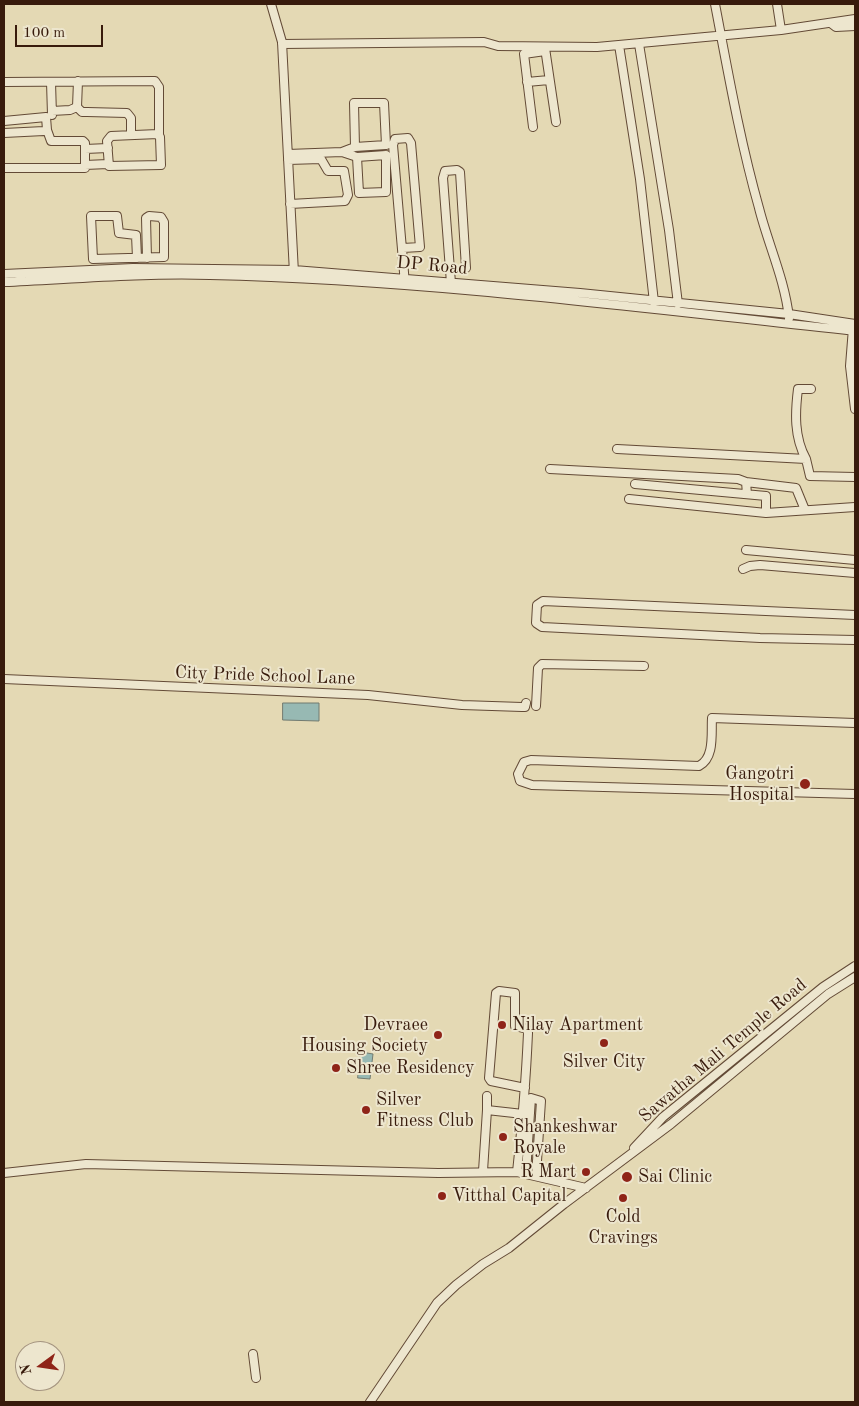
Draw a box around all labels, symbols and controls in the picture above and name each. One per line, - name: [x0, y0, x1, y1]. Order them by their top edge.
- scale bar: [18, 15, 105, 47]
- text: 100 m: [23, 26, 65, 41]
- street label: DP Road: [395, 252, 469, 280]
- street label: City Pride School Lane: [174, 662, 356, 690]
- place label: Gangotri Hospital: [725, 763, 794, 806]
- marker: Gangotri Hospital: [798, 777, 812, 791]
- street label: Sawatha Mali Temple Road: [635, 974, 811, 1128]
- place label: Devraee Housing Society: [301, 1014, 428, 1056]
- place label: Nilay Apartment: [512, 1014, 643, 1036]
- marker: Nilay Apartment: [496, 1019, 508, 1031]
- marker: Devraee Housing Society: [432, 1029, 444, 1041]
- marker: Silver City: [598, 1037, 610, 1049]
- place label: Silver City: [562, 1051, 646, 1073]
- place label: Shree Residency: [346, 1057, 475, 1079]
- marker: Shree Residency: [330, 1062, 342, 1074]
- place label: Silver Fitness Club: [376, 1089, 474, 1132]
- marker: Silver Fitness Club: [360, 1104, 372, 1116]
- place label: Shankeshwar Royale: [513, 1116, 617, 1158]
- marker: Shankeshwar Royale: [497, 1131, 509, 1143]
- place label: R Mart: [520, 1161, 576, 1183]
- marker: R Mart: [580, 1166, 592, 1178]
- place label: Sai Clinic: [638, 1166, 712, 1188]
- marker: Sai Clinic: [620, 1170, 634, 1184]
- place label: Vitthal Capital: [452, 1185, 566, 1207]
- marker: Vitthal Capital: [436, 1190, 448, 1202]
- marker: Cold Cravings: [617, 1192, 629, 1204]
- place label: Cold Cravings: [588, 1206, 658, 1248]
- north arrow: [15, 1341, 65, 1391]
- text: N: [18, 1363, 35, 1376]

